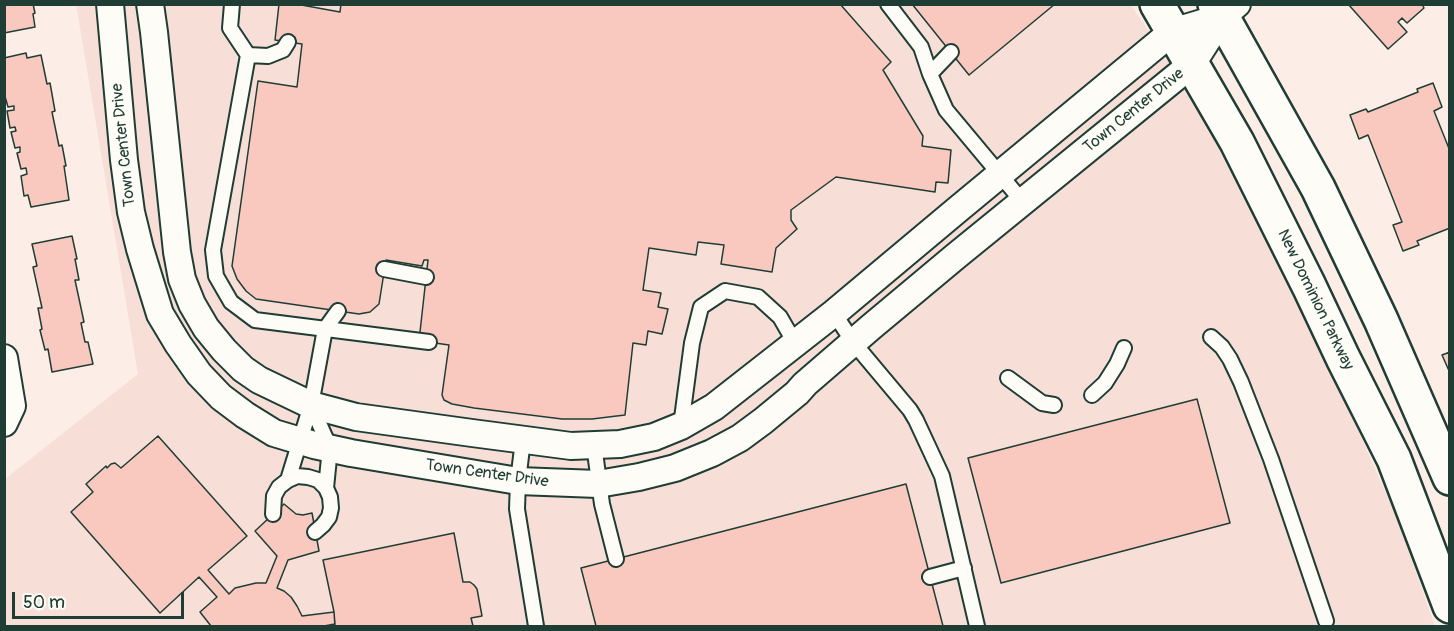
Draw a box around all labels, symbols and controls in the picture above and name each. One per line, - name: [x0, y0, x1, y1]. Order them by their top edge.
- street label: Town Center Drive: [1080, 65, 1188, 157]
- street label: Town Center Drive: [108, 82, 140, 208]
- street label: New Dominion Parkway: [1273, 227, 1357, 373]
- street label: Town Center Drive: [424, 456, 550, 492]
- scale bar: [15, 580, 188, 618]
- text: 50 m: [23, 591, 65, 614]

